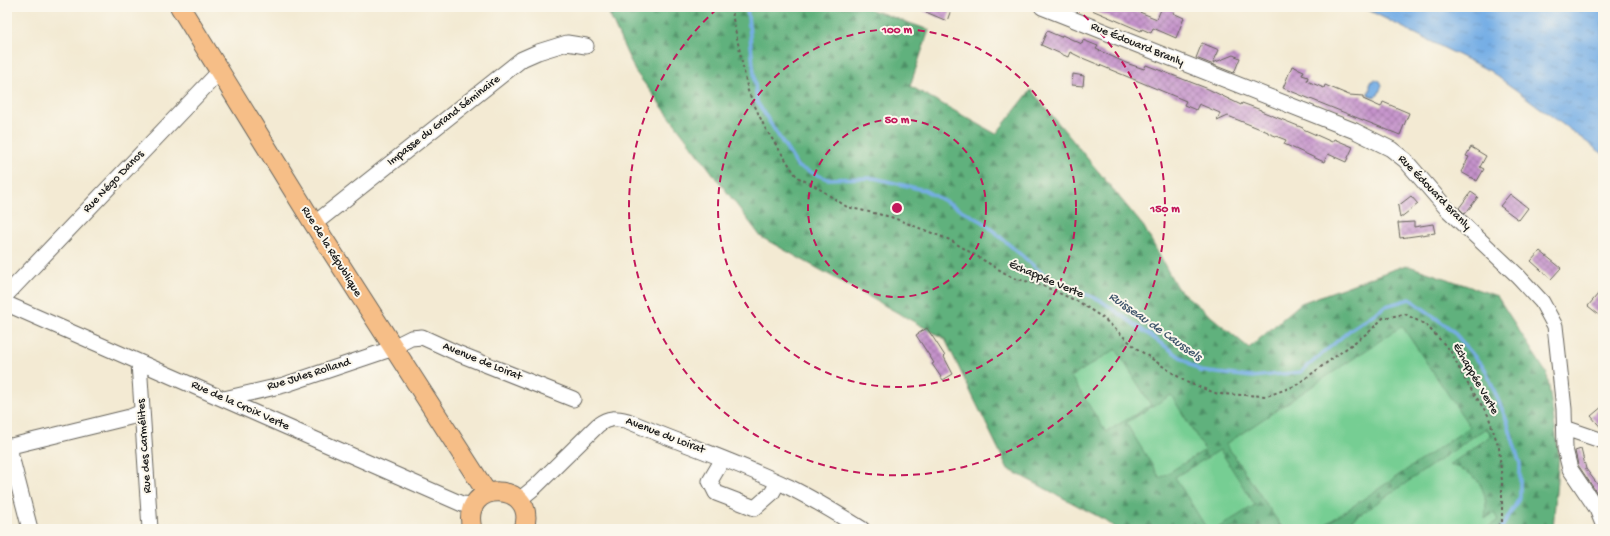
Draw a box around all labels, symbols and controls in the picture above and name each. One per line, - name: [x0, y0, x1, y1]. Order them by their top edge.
- street label: Rue Édouard Branly: [1088, 20, 1186, 70]
- text: 100 m: [881, 24, 912, 38]
- street label: Impasse du Grand Séminaire: [385, 72, 504, 170]
- text: 50 m: [885, 114, 910, 128]
- street label: Rue Négo Danos: [81, 147, 148, 216]
- street label: Rue Édouard Branly: [1394, 152, 1474, 234]
- centre of rings: [890, 201, 904, 215]
- text: 150 m: [1149, 203, 1180, 217]
- street label: Rue de la République: [298, 204, 365, 300]
- street label: Échappée Verte: [1006, 258, 1086, 302]
- water label: Ruisseau de Caussels: [1106, 289, 1205, 365]
- street label: Avenue de Loirat: [440, 340, 525, 385]
- street label: Échappée Verte: [1449, 341, 1501, 418]
- street label: Rue Jules Rolland: [266, 355, 353, 394]
- street label: Rue de la Croix Verte: [189, 378, 292, 434]
- street label: Rue des Carmélites: [135, 398, 155, 494]
- street label: Avenue du Loirat: [624, 415, 707, 458]

